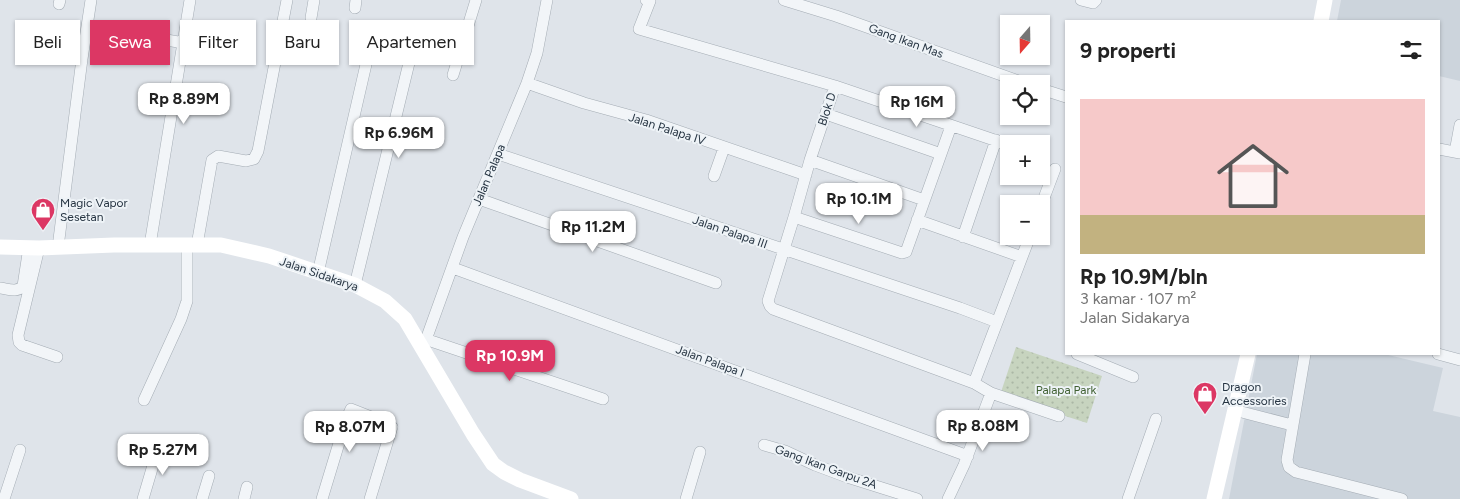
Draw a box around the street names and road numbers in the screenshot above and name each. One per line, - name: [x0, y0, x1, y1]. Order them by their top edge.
- street label: Gang Ikan Mas: [867, 21, 946, 61]
- street label: Blok D: [815, 91, 839, 127]
- street label: Jalan Palapa IV: [627, 110, 708, 148]
- street label: Jalan Palapa: [470, 142, 508, 208]
- street label: Jalan Palapa III: [691, 213, 769, 251]
- street label: Jalan Sidakarya: [278, 254, 360, 294]
- street label: Jalan Palapa I: [674, 342, 746, 380]
- street label: Gang Ikan Garpu 2A: [773, 442, 879, 492]

